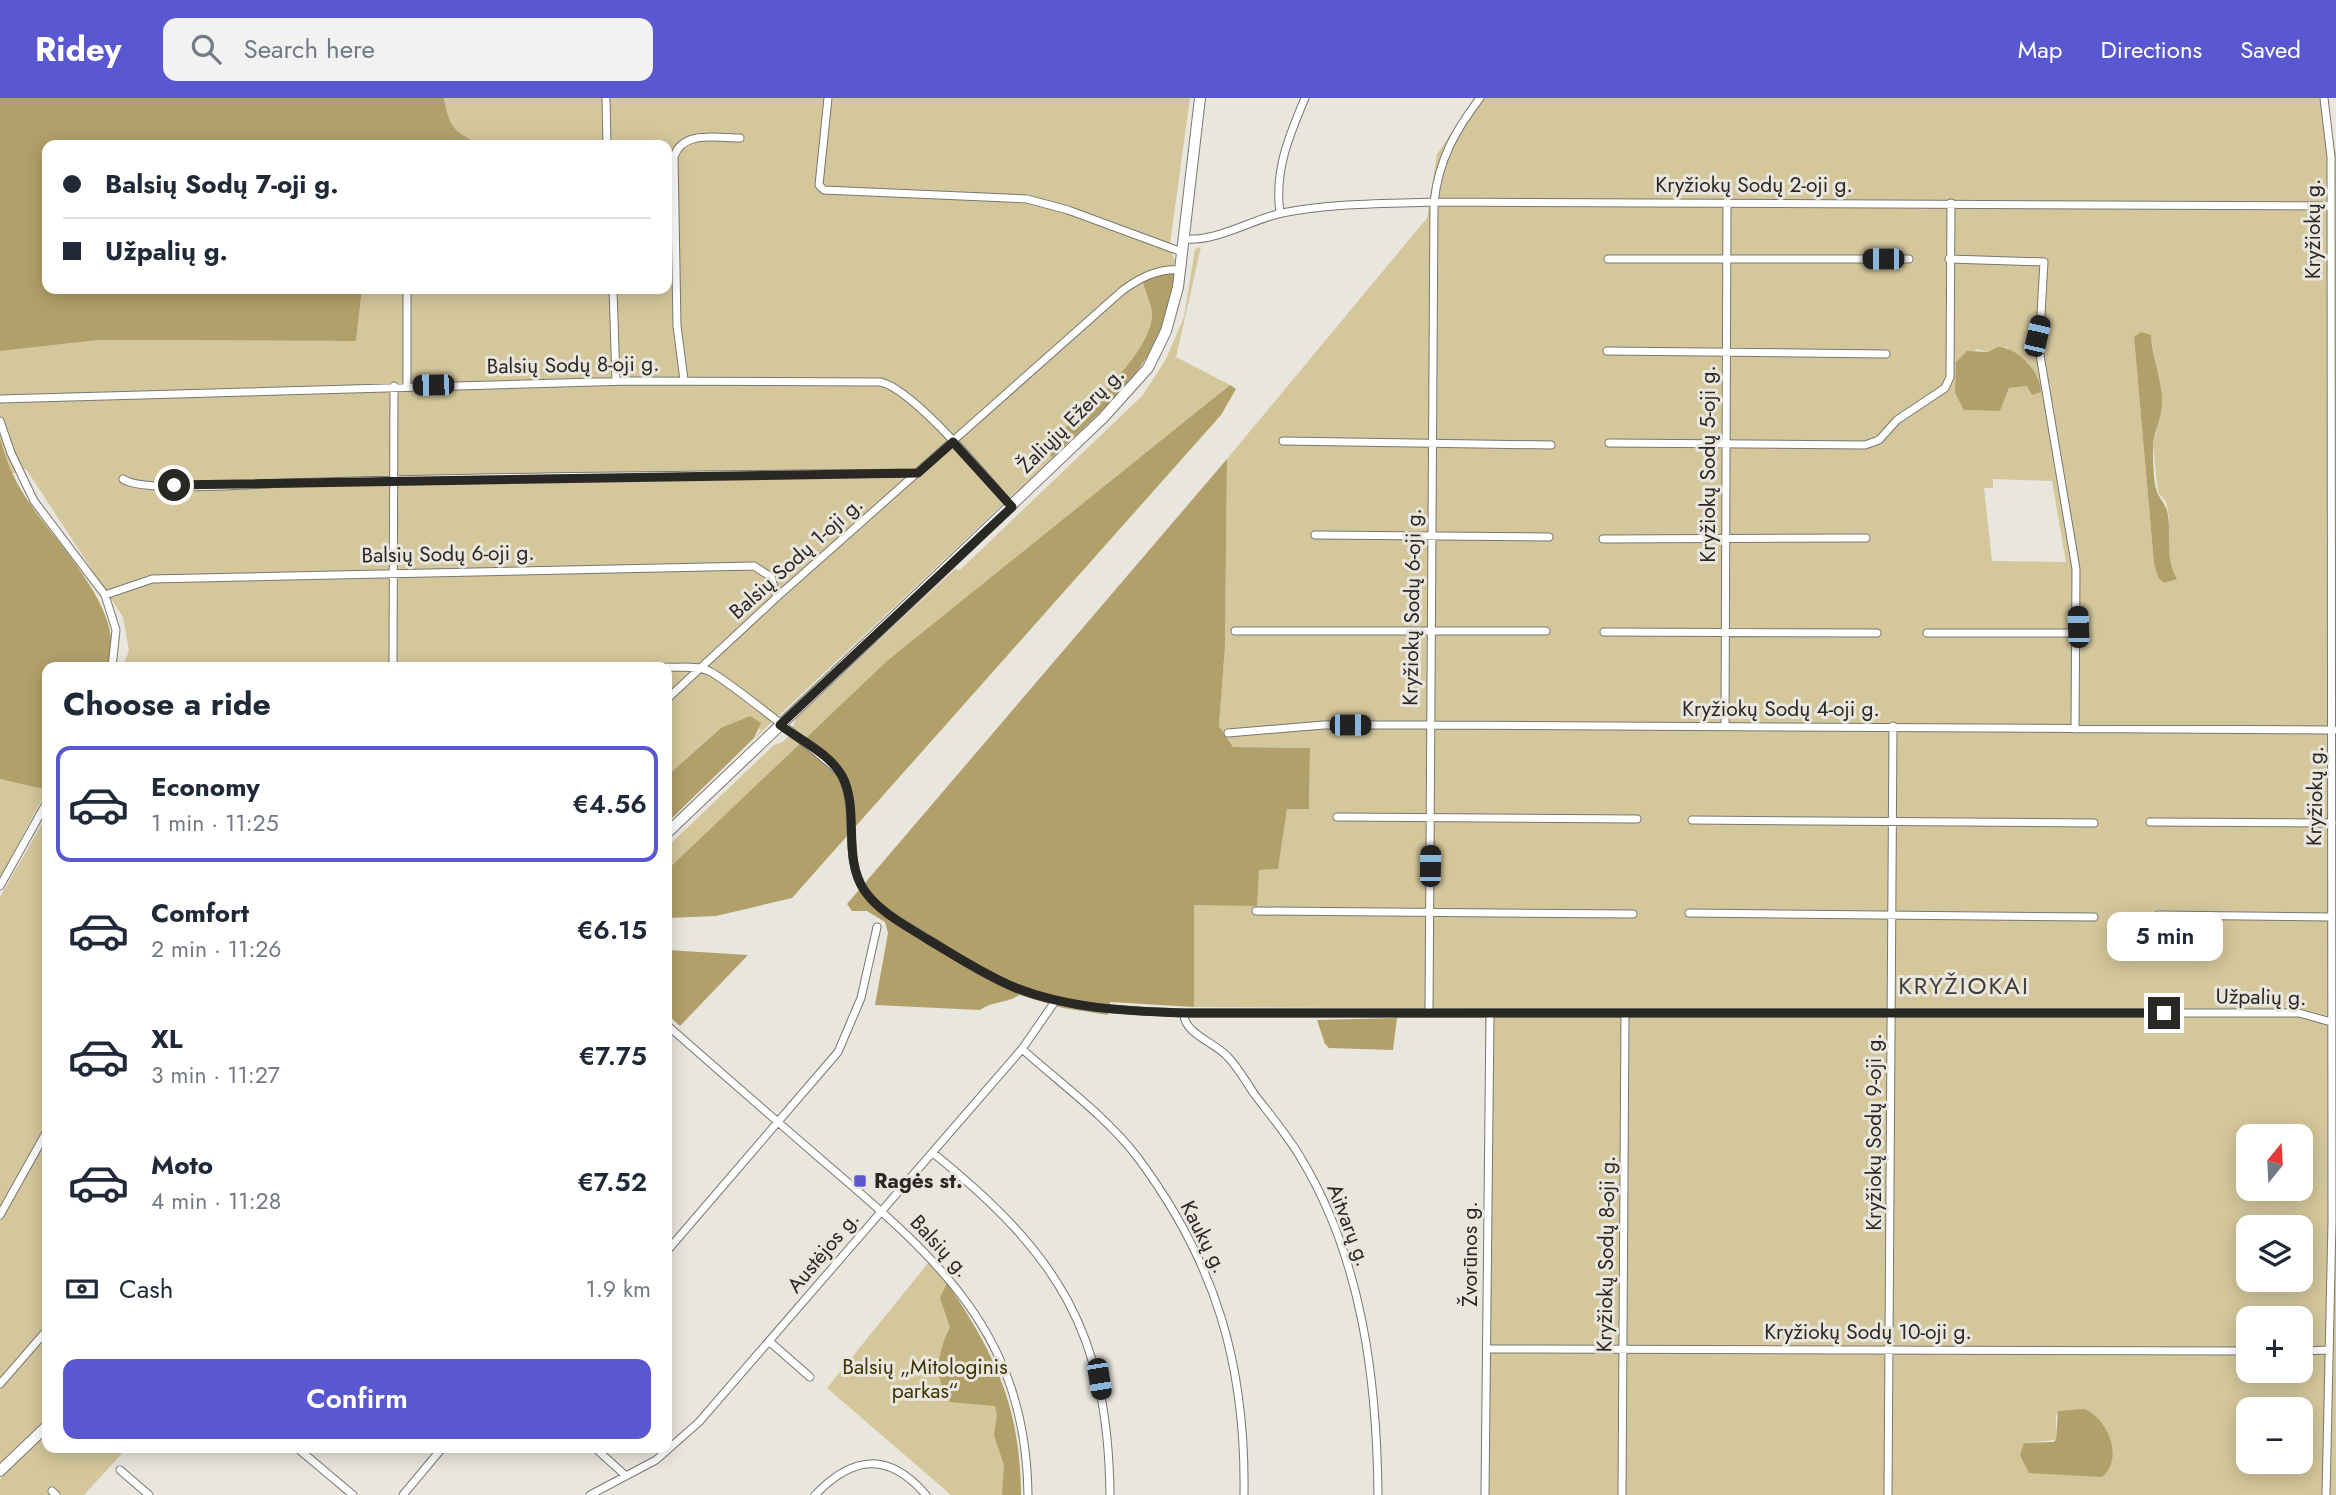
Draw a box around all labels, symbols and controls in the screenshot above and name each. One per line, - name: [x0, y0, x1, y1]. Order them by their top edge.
- search box: [163, 18, 653, 81]
- text: Ridey: [35, 26, 121, 73]
- icon: search: [187, 30, 225, 68]
- text: Search here: [243, 30, 375, 68]
- text: Map: [2018, 32, 2063, 67]
- text: Directions: [2101, 32, 2202, 67]
- text: Saved: [2240, 32, 2301, 67]
- text: Balsių Sodų 7-oji g.: [105, 165, 339, 203]
- street label: Kryžiokų Sodų 2-oji g.: [1655, 170, 1853, 200]
- street label: Kryžiokų g.: [2298, 179, 2328, 279]
- text: Užpalių g.: [105, 232, 228, 270]
- car: [1863, 249, 1905, 270]
- car: [2023, 313, 2052, 359]
- street label: Balsių Sodų 8-oji g.: [486, 348, 660, 382]
- street label: Žaliųjų Ežerų g.: [1011, 360, 1131, 480]
- street label: Kryžiokų Sodų 5-oji g.: [1693, 365, 1723, 563]
- car: [412, 374, 455, 396]
- route start: [158, 469, 190, 501]
- street label: Balsių Sodų 1-oji g.: [723, 490, 869, 626]
- street label: Kryžiokų Sodų 6-oji g.: [1395, 508, 1429, 706]
- street label: Balsių Sodų 6-oji g.: [361, 537, 535, 571]
- car: [2067, 606, 2090, 648]
- text: Choose a ride: [63, 681, 271, 727]
- street label: Kryžiokų Sodų 4-oji g.: [1682, 694, 1880, 724]
- car: [1330, 715, 1372, 736]
- street label: Kryžiokų g.: [2299, 746, 2331, 846]
- text: Economy: [151, 768, 260, 806]
- icon: car: [67, 773, 130, 836]
- text: €4.56: [572, 785, 647, 823]
- text: 1 min · 11:25: [151, 806, 279, 840]
- car: [1420, 845, 1441, 887]
- text: Comfort: [151, 894, 249, 932]
- icon: car: [67, 899, 130, 962]
- text: €6.15: [577, 911, 647, 949]
- callout: 5 min: [2106, 912, 2222, 960]
- text: 5 min: [2136, 919, 2194, 953]
- text: 2 min · 11:26: [151, 932, 282, 966]
- district label: KRYŽIOKAI: [1898, 968, 2030, 1003]
- street label: Užpalių g.: [2215, 981, 2307, 1013]
- route end: [2148, 997, 2180, 1029]
- text: XL: [151, 1020, 183, 1058]
- icon: car: [67, 1025, 130, 1088]
- street label: Kryžiokų Sodų 9-oji g.: [1859, 1033, 1889, 1231]
- text: €7.75: [579, 1037, 647, 1075]
- text: 3 min · 11:27: [151, 1058, 280, 1092]
- north arrow: [2236, 1124, 2314, 1200]
- map controls: [2236, 1124, 2313, 1474]
- text: Moto: [151, 1146, 213, 1184]
- icon: car: [67, 1151, 130, 1214]
- street label: Kryžiokų Sodų 8-oji g.: [1589, 1155, 1623, 1353]
- text: €7.52: [577, 1163, 647, 1201]
- place label: Ragės st.: [874, 1166, 963, 1196]
- marker: Ragės st.: [852, 1173, 868, 1189]
- street label: Aitvarų g.: [1319, 1179, 1379, 1271]
- text: 4 min · 11:28: [151, 1184, 281, 1218]
- street label: Kaukų g.: [1173, 1196, 1235, 1278]
- street label: Žvorūnos g.: [1455, 1201, 1485, 1307]
- street label: Austėjos g.: [780, 1205, 866, 1299]
- street label: Balsių g.: [903, 1208, 977, 1284]
- button: layers: [2236, 1215, 2313, 1292]
- icon: cash: [63, 1270, 101, 1308]
- text: Cash: [119, 1270, 173, 1308]
- text: 1.9 km: [586, 1272, 651, 1306]
- button: +: [2236, 1306, 2313, 1383]
- street label: Kryžiokų Sodų 10-oji g.: [1764, 1317, 1972, 1347]
- park label: Balsių „Mitologinis parkas“: [842, 1352, 1008, 1406]
- car: [1086, 1357, 1113, 1401]
- button: Confirm: [63, 1359, 651, 1439]
- button: −: [2236, 1397, 2313, 1474]

